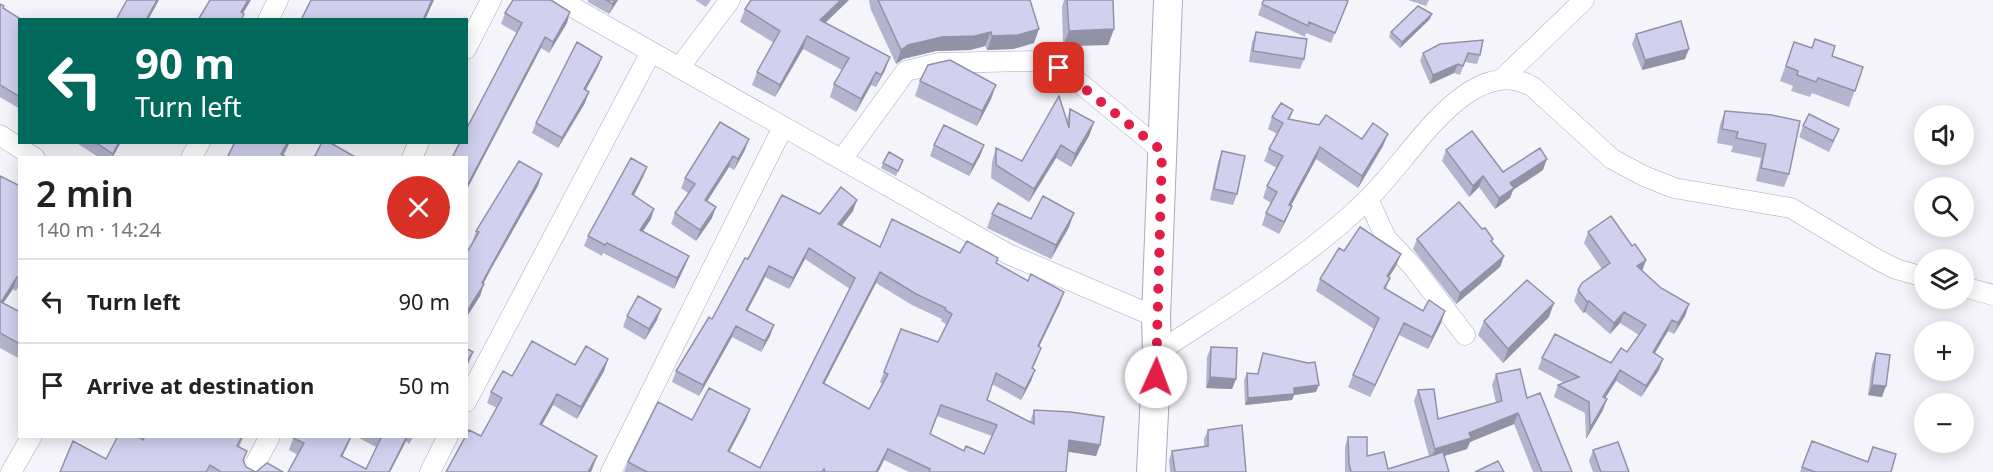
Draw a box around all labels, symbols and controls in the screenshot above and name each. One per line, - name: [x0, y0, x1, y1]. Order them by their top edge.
- text: 90 m: [135, 34, 235, 91]
- icon: left: [36, 42, 114, 120]
- pin: [1033, 42, 1084, 93]
- icon: arrive: [1042, 51, 1075, 84]
- text: Turn left: [135, 88, 241, 125]
- map controls: [1914, 105, 1974, 453]
- button: sound: [1914, 105, 1974, 165]
- text: 2 min: [36, 169, 134, 218]
- button: close: [387, 176, 450, 239]
- button: search: [1914, 177, 1974, 237]
- text: 140 m · 14:24: [36, 216, 161, 243]
- button: layers: [1914, 249, 1974, 309]
- icon: left: [36, 285, 69, 318]
- text: Turn left: [87, 286, 181, 316]
- text: 90 m: [399, 286, 450, 316]
- button: +: [1914, 321, 1974, 381]
- position arrow: [1124, 345, 1188, 409]
- icon: arrive: [36, 369, 69, 402]
- text: Arrive at destination: [87, 370, 314, 400]
- text: 50 m: [399, 370, 450, 400]
- button: −: [1914, 393, 1974, 453]

